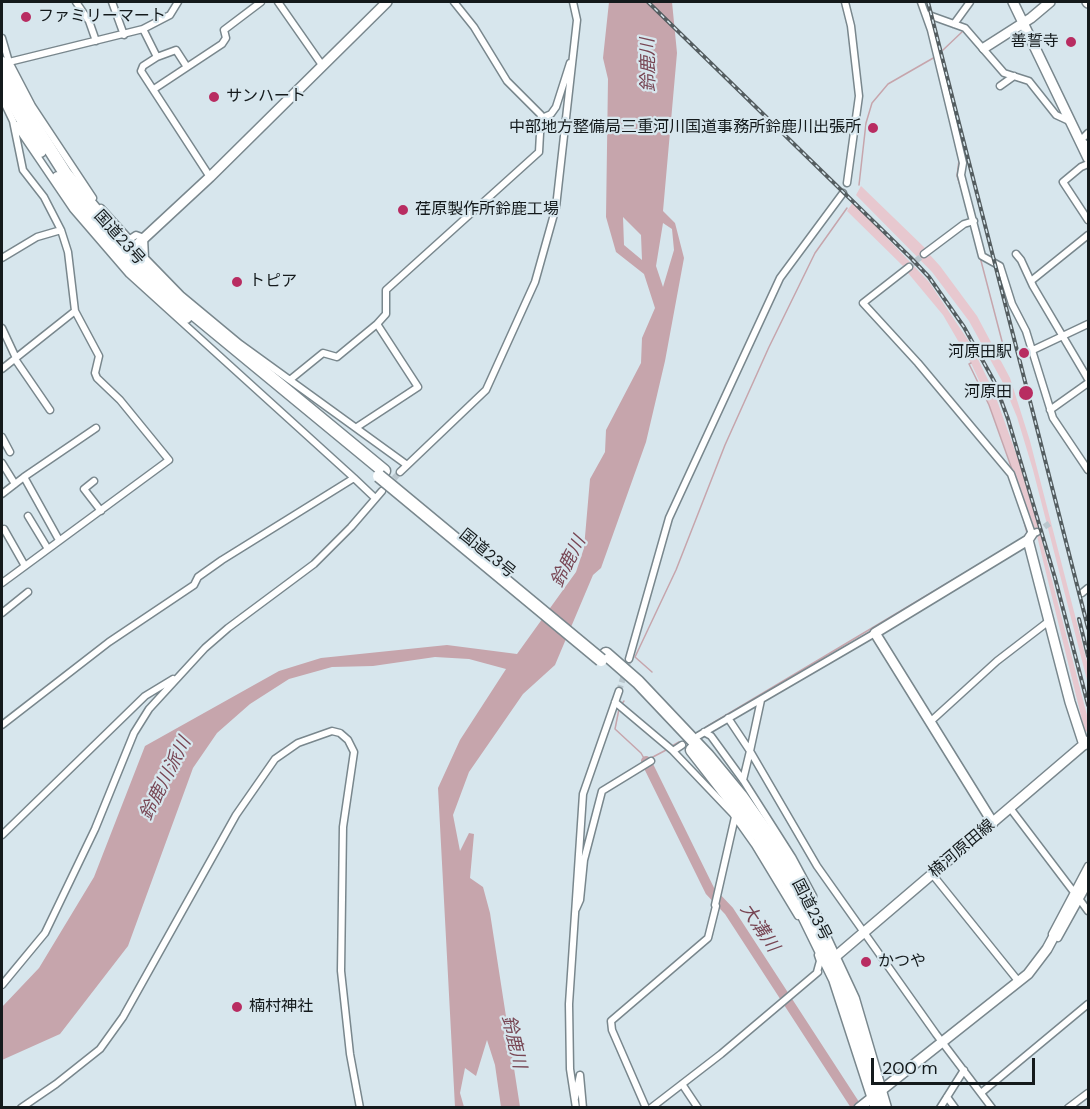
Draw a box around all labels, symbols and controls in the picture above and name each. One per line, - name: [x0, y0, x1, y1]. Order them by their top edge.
- place label: ファミリーマート: [38, 7, 166, 27]
- marker: ファミリーマート: [19, 10, 33, 24]
- place label: 善誓寺: [1011, 32, 1059, 52]
- marker: 善誓寺: [1064, 35, 1078, 49]
- water label: 鈴鹿川: [638, 38, 660, 92]
- place label: サンハート: [226, 87, 306, 107]
- marker: サンハート: [207, 90, 221, 104]
- place label: 中部地方整備局三重河川国道事務所鈴鹿川出張所: [509, 118, 861, 138]
- marker: 中部地方整備局三重河川国道事務所鈴鹿川出張所: [866, 121, 880, 135]
- place label: 荏原製作所鈴鹿工場: [415, 200, 559, 220]
- marker: 荏原製作所鈴鹿工場: [396, 203, 410, 217]
- street label: 国道23号: [90, 207, 148, 269]
- place label: トピア: [249, 272, 297, 292]
- marker: トピア: [230, 275, 244, 289]
- place label: 河原田駅: [948, 343, 1012, 363]
- marker: 河原田駅: [1017, 346, 1031, 360]
- place label: 河原田: [964, 383, 1012, 403]
- marker: 河原田: [1017, 384, 1035, 402]
- street label: 国道23号: [455, 526, 519, 582]
- water label: 鈴鹿川: [547, 533, 591, 591]
- water label: 鈴鹿川派川: [136, 734, 196, 824]
- street label: 楠河原田線: [925, 816, 999, 882]
- street label: 国道23号: [787, 876, 835, 944]
- water label: 大溝川: [735, 900, 783, 956]
- place label: かつや: [878, 952, 926, 972]
- marker: かつや: [859, 955, 873, 969]
- place label: 楠村神社: [249, 997, 313, 1017]
- marker: 楠村神社: [230, 1000, 244, 1014]
- water label: 鈴鹿川: [496, 1013, 530, 1071]
- scale bar: [874, 1046, 1038, 1084]
- text: 200 m: [882, 1056, 938, 1080]

